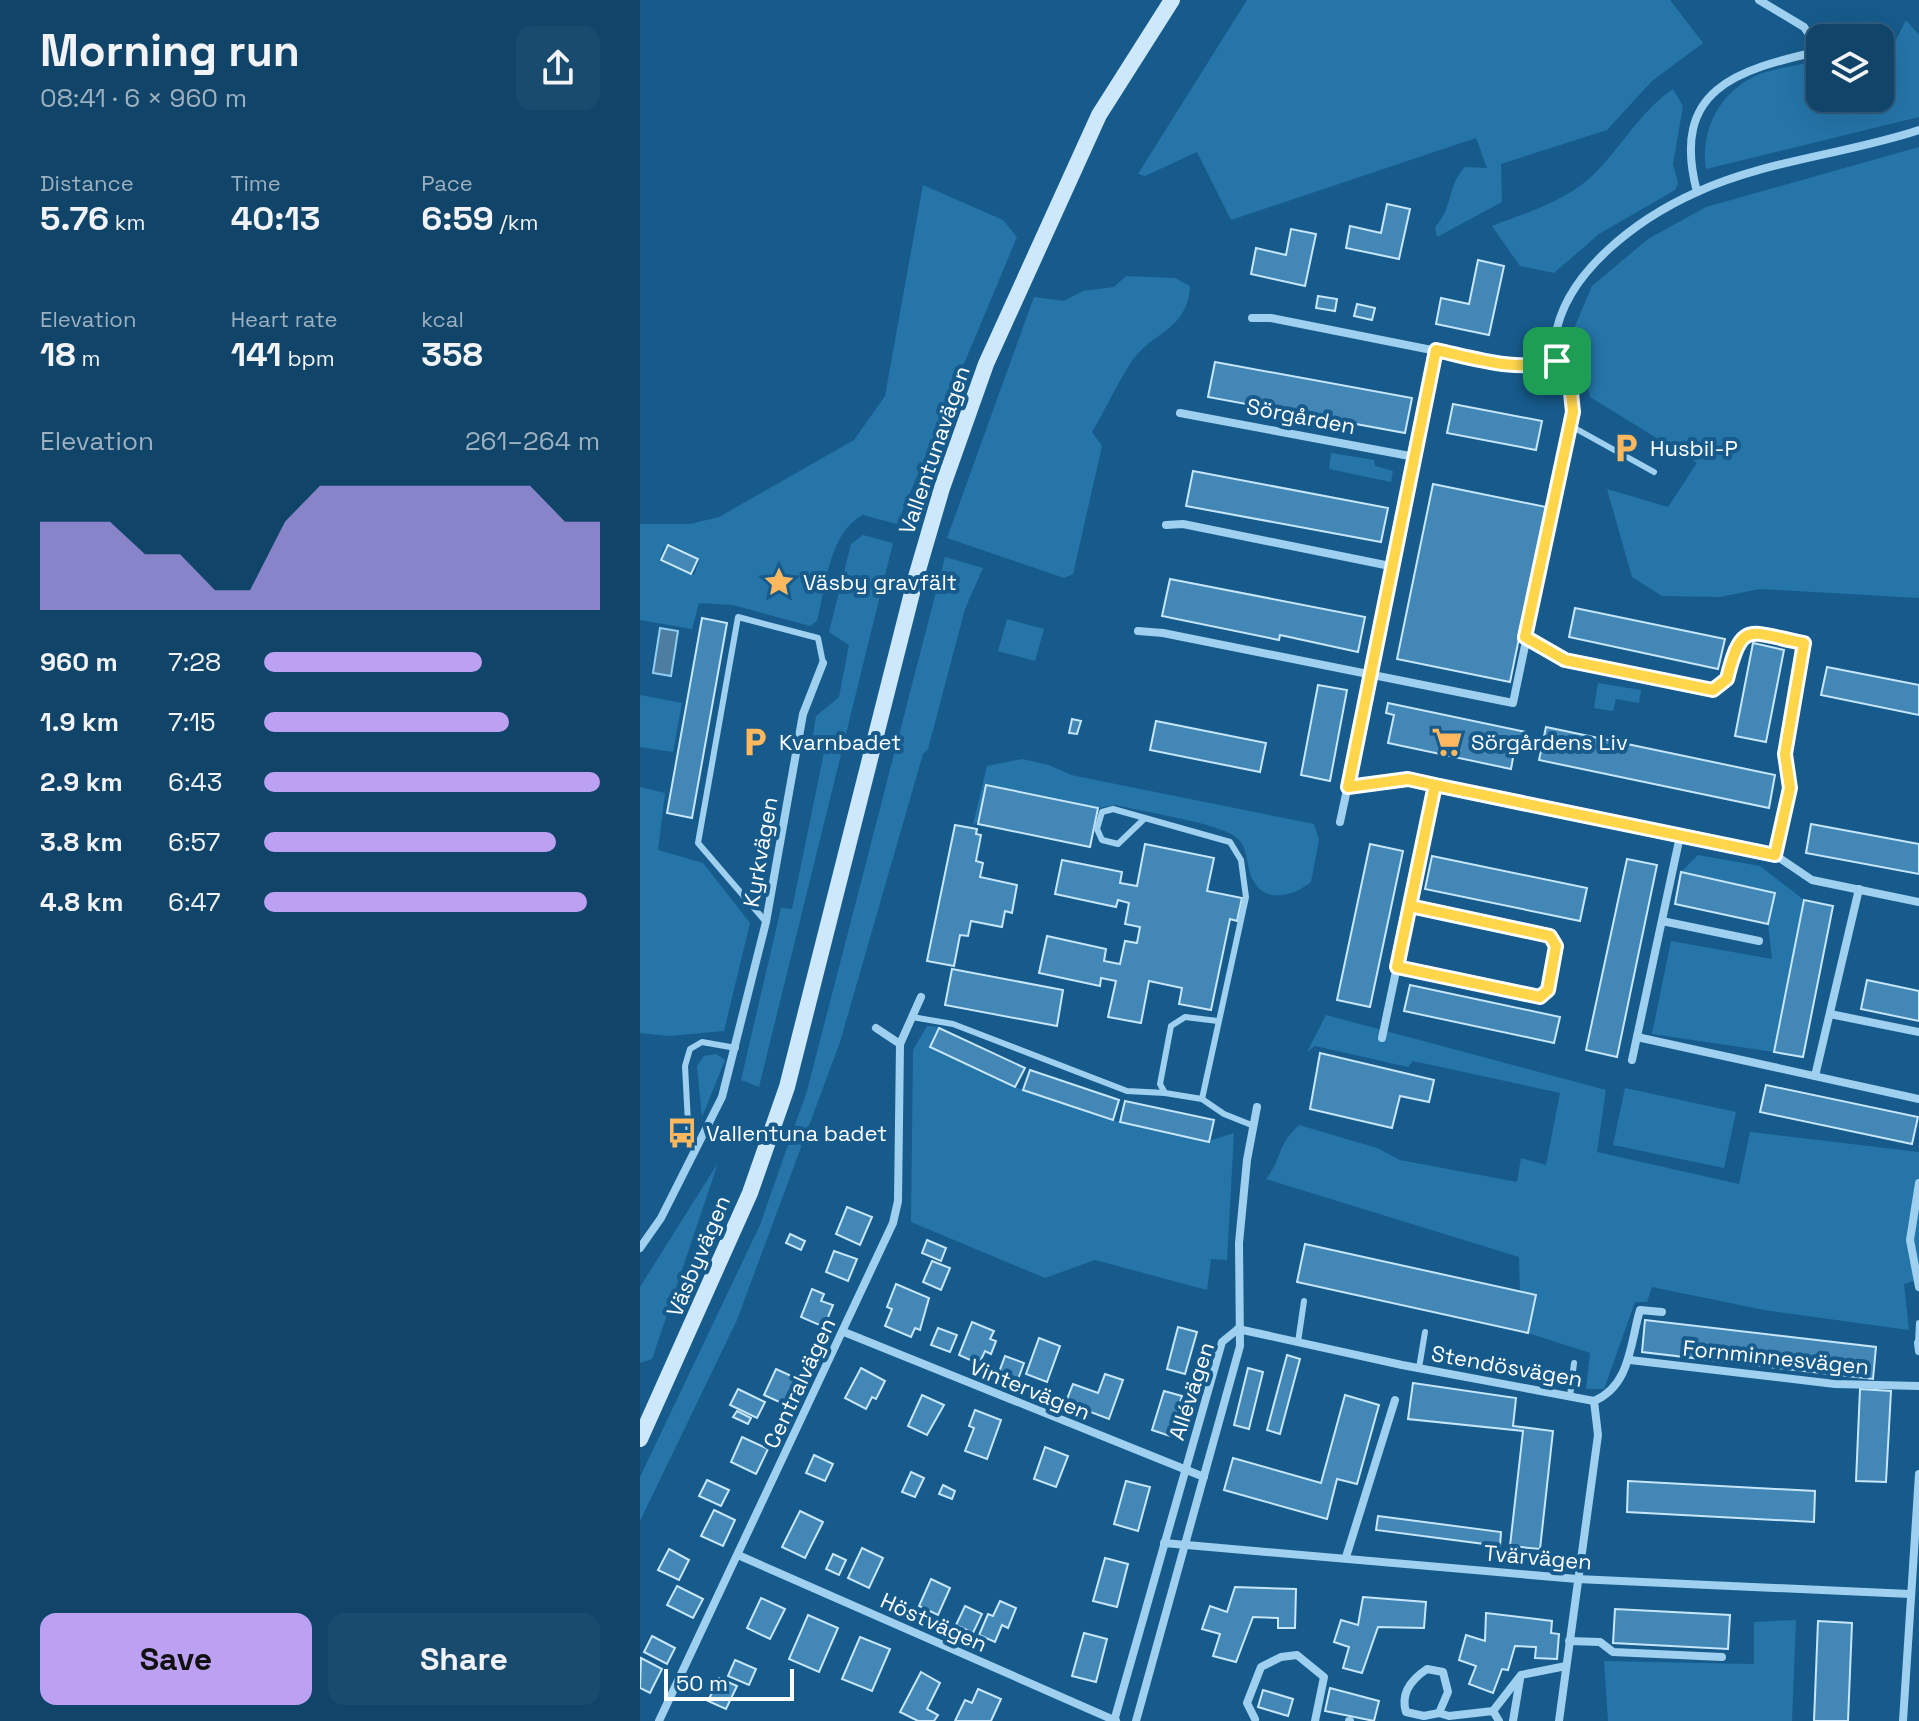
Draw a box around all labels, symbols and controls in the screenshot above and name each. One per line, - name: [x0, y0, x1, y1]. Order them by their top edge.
- text: Morning run: [40, 23, 300, 79]
- map controls: [1806, 24, 1894, 112]
- button: layers: [1806, 24, 1894, 112]
- button: share: [516, 26, 600, 110]
- text: 08:41 · 6 × 960 m: [40, 81, 247, 115]
- text: Distance: [40, 169, 134, 197]
- text: Time: [231, 169, 281, 197]
- text: Pace: [421, 169, 473, 197]
- text: 5.76: [40, 197, 109, 240]
- text: 40:13: [231, 197, 320, 240]
- text: 6:59: [421, 197, 494, 240]
- text: km: [109, 208, 146, 236]
- text: /km: [494, 208, 538, 236]
- text: Elevation: [40, 305, 136, 333]
- text: Heart rate: [231, 305, 337, 333]
- text: kcal: [421, 305, 464, 333]
- pin: [1523, 327, 1591, 395]
- text: 18: [40, 333, 76, 376]
- text: 141: [231, 333, 282, 376]
- text: 358: [421, 333, 483, 376]
- icon: arrive: [1535, 339, 1579, 383]
- text: m: [76, 344, 100, 372]
- text: bpm: [282, 344, 335, 372]
- street label: Vallentunavägen: [892, 362, 976, 538]
- street label: Sörgården: [1244, 392, 1358, 440]
- text: Elevation: [40, 424, 154, 458]
- text: 261–264 m: [465, 424, 600, 458]
- parking icon: Husbil-P: [1609, 431, 1643, 465]
- place label: Husbil-P: [1650, 434, 1738, 462]
- place icon: Väsby gravfält: [762, 565, 796, 599]
- place label: Väsby gravfält: [803, 568, 957, 596]
- text: 960 m: [40, 645, 118, 679]
- text: 7:28: [168, 645, 221, 679]
- text: 1.9 km: [40, 705, 119, 739]
- text: 7:15: [168, 705, 216, 739]
- parking icon: Kvarnbadet: [738, 725, 772, 759]
- supermarket icon: Sörgårdens Liv: [1430, 725, 1464, 759]
- place label: Kvarnbadet: [779, 728, 901, 756]
- place label: Sörgårdens Liv: [1471, 728, 1628, 756]
- text: 2.9 km: [40, 765, 123, 799]
- text: 6:43: [168, 765, 222, 799]
- street label: Kyrkvägen: [737, 795, 783, 909]
- text: 3.8 km: [40, 825, 123, 859]
- text: 6:57: [168, 825, 220, 859]
- text: 4.8 km: [40, 885, 123, 919]
- text: 6:47: [168, 885, 221, 919]
- bus stop icon: Vallentuna badet: [665, 1116, 699, 1150]
- place label: Vallentuna badet: [706, 1119, 887, 1147]
- street label: Väsbyvägen: [660, 1191, 736, 1321]
- street label: Centralvägen: [757, 1313, 841, 1453]
- street label: Fornminnesvägen: [1681, 1333, 1871, 1381]
- street label: Allévägen: [1162, 1338, 1220, 1444]
- street label: Stendösvägen: [1429, 1339, 1585, 1393]
- street label: Vintervägen: [966, 1352, 1094, 1426]
- street label: Tvärvägen: [1483, 1538, 1593, 1576]
- street label: Höstvägen: [876, 1586, 992, 1658]
- button: Save: [40, 1613, 312, 1705]
- button: Share: [328, 1613, 600, 1705]
- scale bar: [664, 1665, 794, 1701]
- text: 50 m: [676, 1669, 728, 1697]

